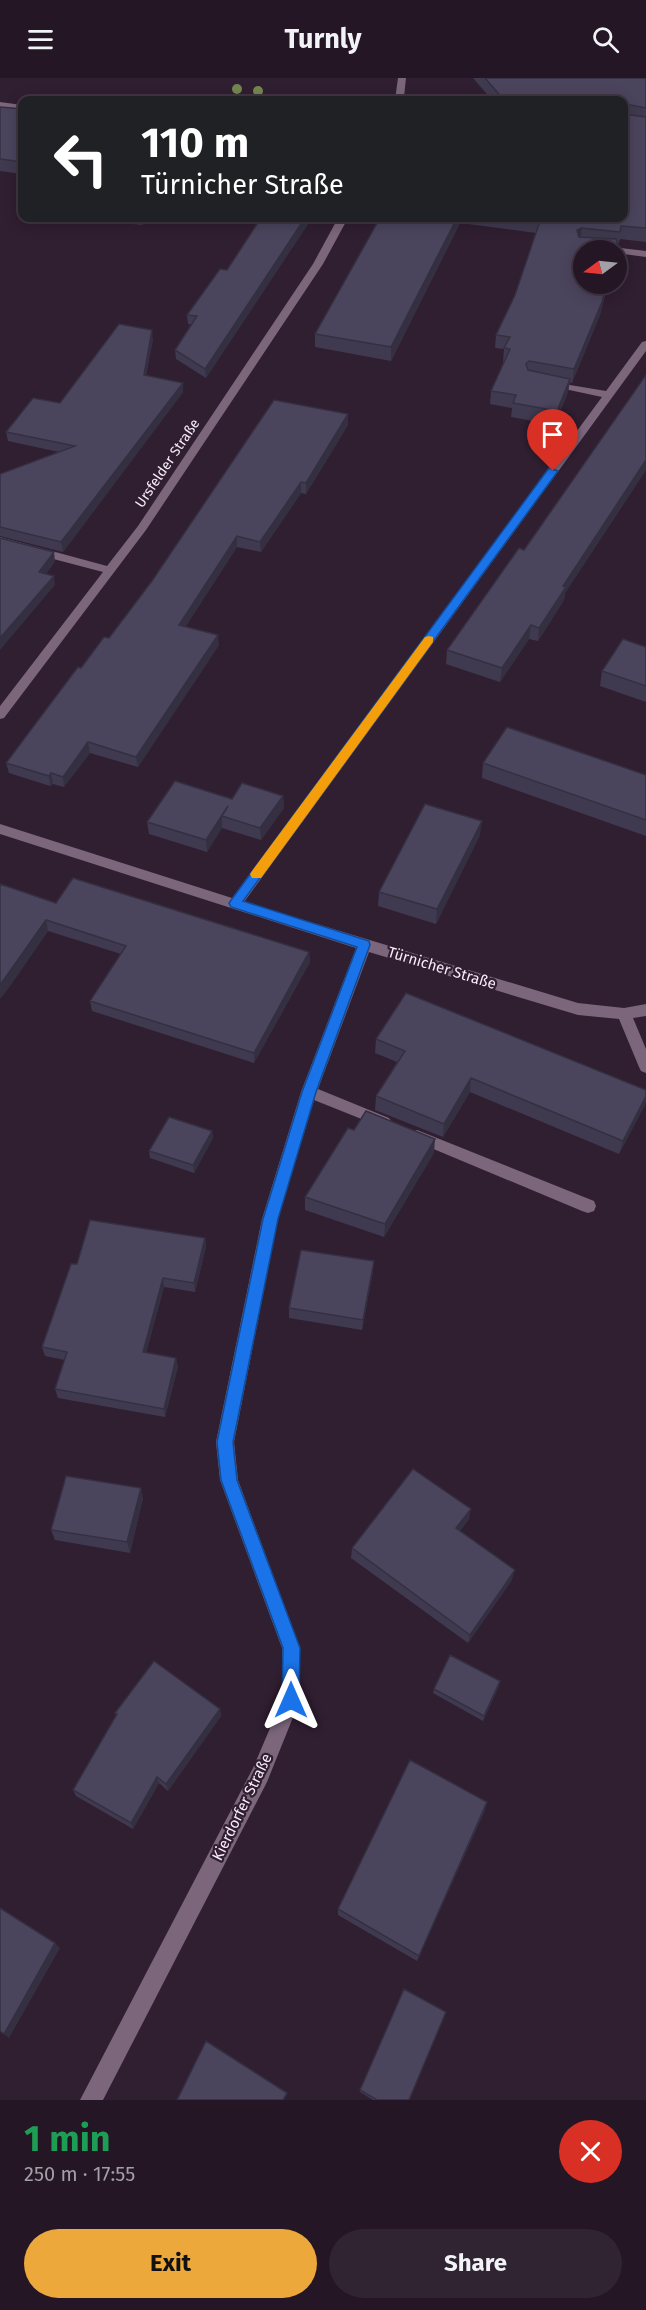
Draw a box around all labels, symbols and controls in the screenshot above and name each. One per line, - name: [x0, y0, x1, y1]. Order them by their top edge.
- icon: menu: [24, 23, 57, 56]
- text: Turnly: [284, 23, 362, 55]
- icon: search: [589, 23, 622, 56]
- text: 110 m: [141, 118, 249, 168]
- icon: left: [42, 120, 120, 198]
- text: Türnicher Straße: [141, 169, 344, 201]
- north arrow: [573, 240, 627, 294]
- map controls: [573, 240, 627, 294]
- pin: [527, 409, 578, 471]
- street label: Ursfelder Straße: [131, 416, 203, 511]
- icon: arrive: [536, 418, 569, 451]
- street label: Türnicher Straße: [385, 943, 499, 993]
- position arrow: [259, 1668, 323, 1732]
- street label: Kierdorfer Straße: [208, 1750, 276, 1864]
- text: 1 min: [24, 2117, 111, 2161]
- button: close: [559, 2120, 622, 2183]
- text: 250 m · 17:55: [24, 2162, 135, 2186]
- button: Exit: [24, 2229, 317, 2298]
- button: Share: [329, 2229, 622, 2298]

